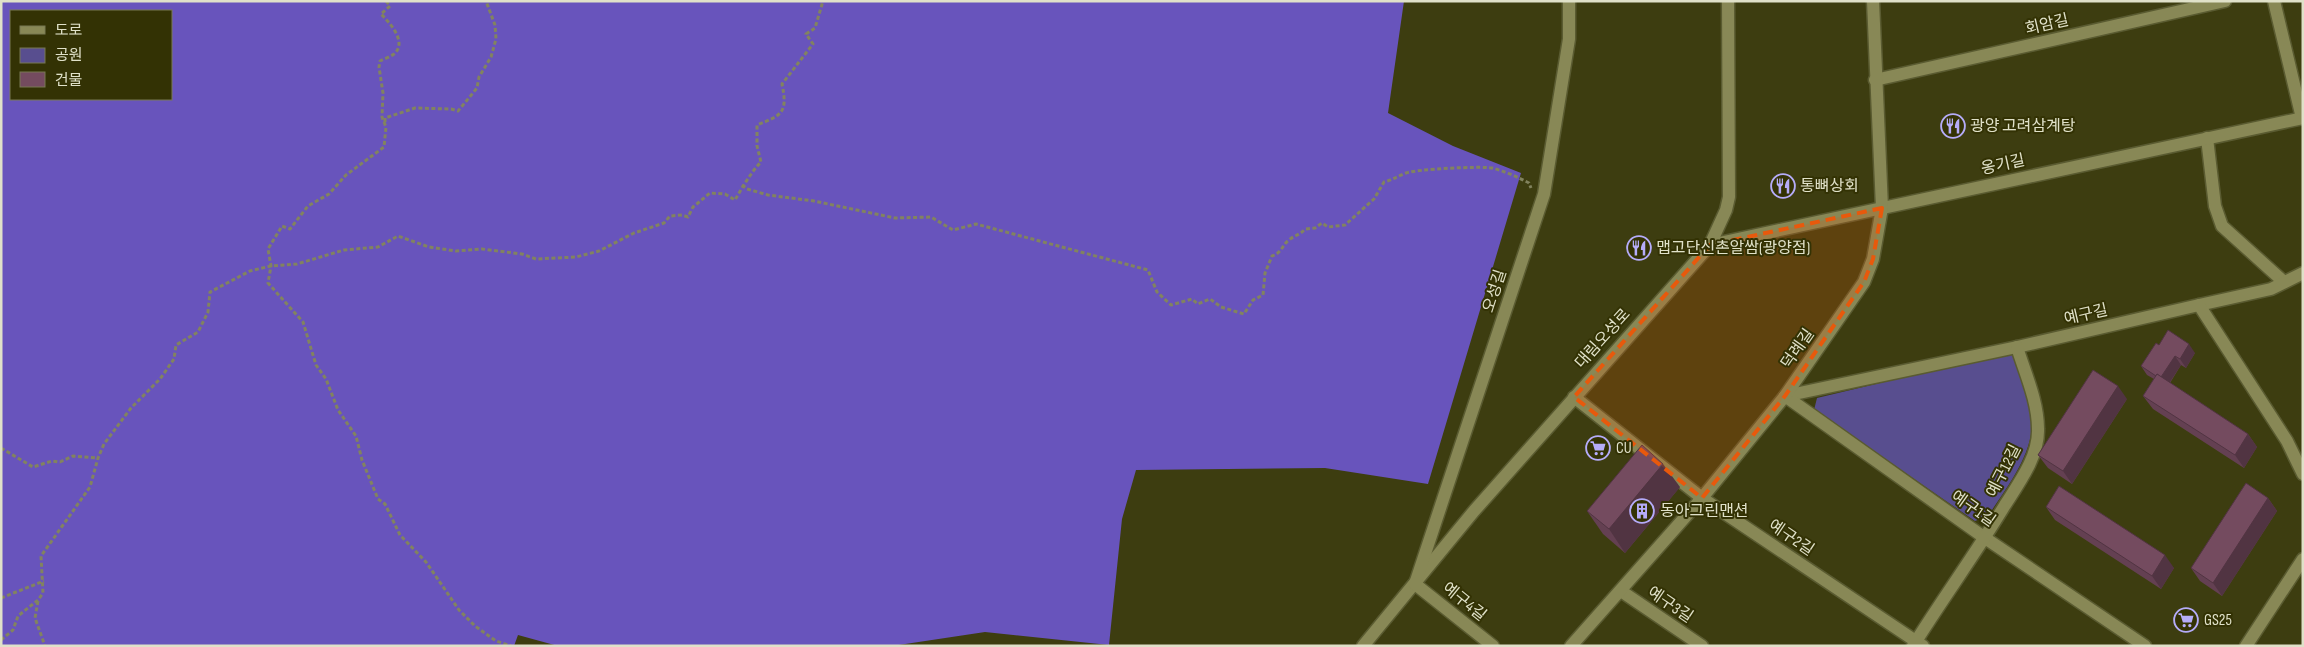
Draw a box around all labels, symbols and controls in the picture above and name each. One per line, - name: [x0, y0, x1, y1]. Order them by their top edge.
- legend: [10, 10, 172, 100]
- street label: 회암길: [2023, 11, 2071, 39]
- text: 도로: [55, 21, 83, 40]
- text: 공원: [55, 46, 83, 65]
- text: 건물: [55, 71, 83, 90]
- restaurant icon: 광양 고려삼계탕: [1940, 113, 1966, 139]
- place label: 광양 고려삼계탕: [1970, 117, 2076, 136]
- street label: 옹기길: [1979, 151, 2027, 179]
- restaurant icon: 통뼈상회: [1770, 173, 1796, 199]
- place label: 통뼈상회: [1800, 177, 1859, 196]
- restaurant icon: 맵고단신촌알쌈(광양점): [1626, 235, 1652, 261]
- place label: 맵고단신촌알쌈(광양점): [1656, 239, 1810, 258]
- street label: 오성길: [1479, 267, 1511, 315]
- street label: 예구길: [2062, 301, 2110, 329]
- street label: 대림오성로: [1571, 305, 1635, 373]
- street label: 덕례길: [1778, 325, 1818, 373]
- supermarket icon: CU: [1585, 435, 1611, 461]
- place label: CU: [1616, 439, 1632, 458]
- street label: 예구12길: [1983, 442, 2025, 500]
- street label: 예구1길: [1947, 487, 1999, 531]
- building icon: 동아그린맨션: [1629, 498, 1655, 524]
- place label: 동아그린맨션: [1660, 502, 1748, 521]
- street label: 예구2길: [1765, 516, 1817, 560]
- street label: 예구4길: [1438, 579, 1490, 625]
- street label: 예구3길: [1644, 583, 1696, 627]
- supermarket icon: GS25: [2173, 607, 2199, 633]
- place label: GS25: [2204, 611, 2232, 630]

